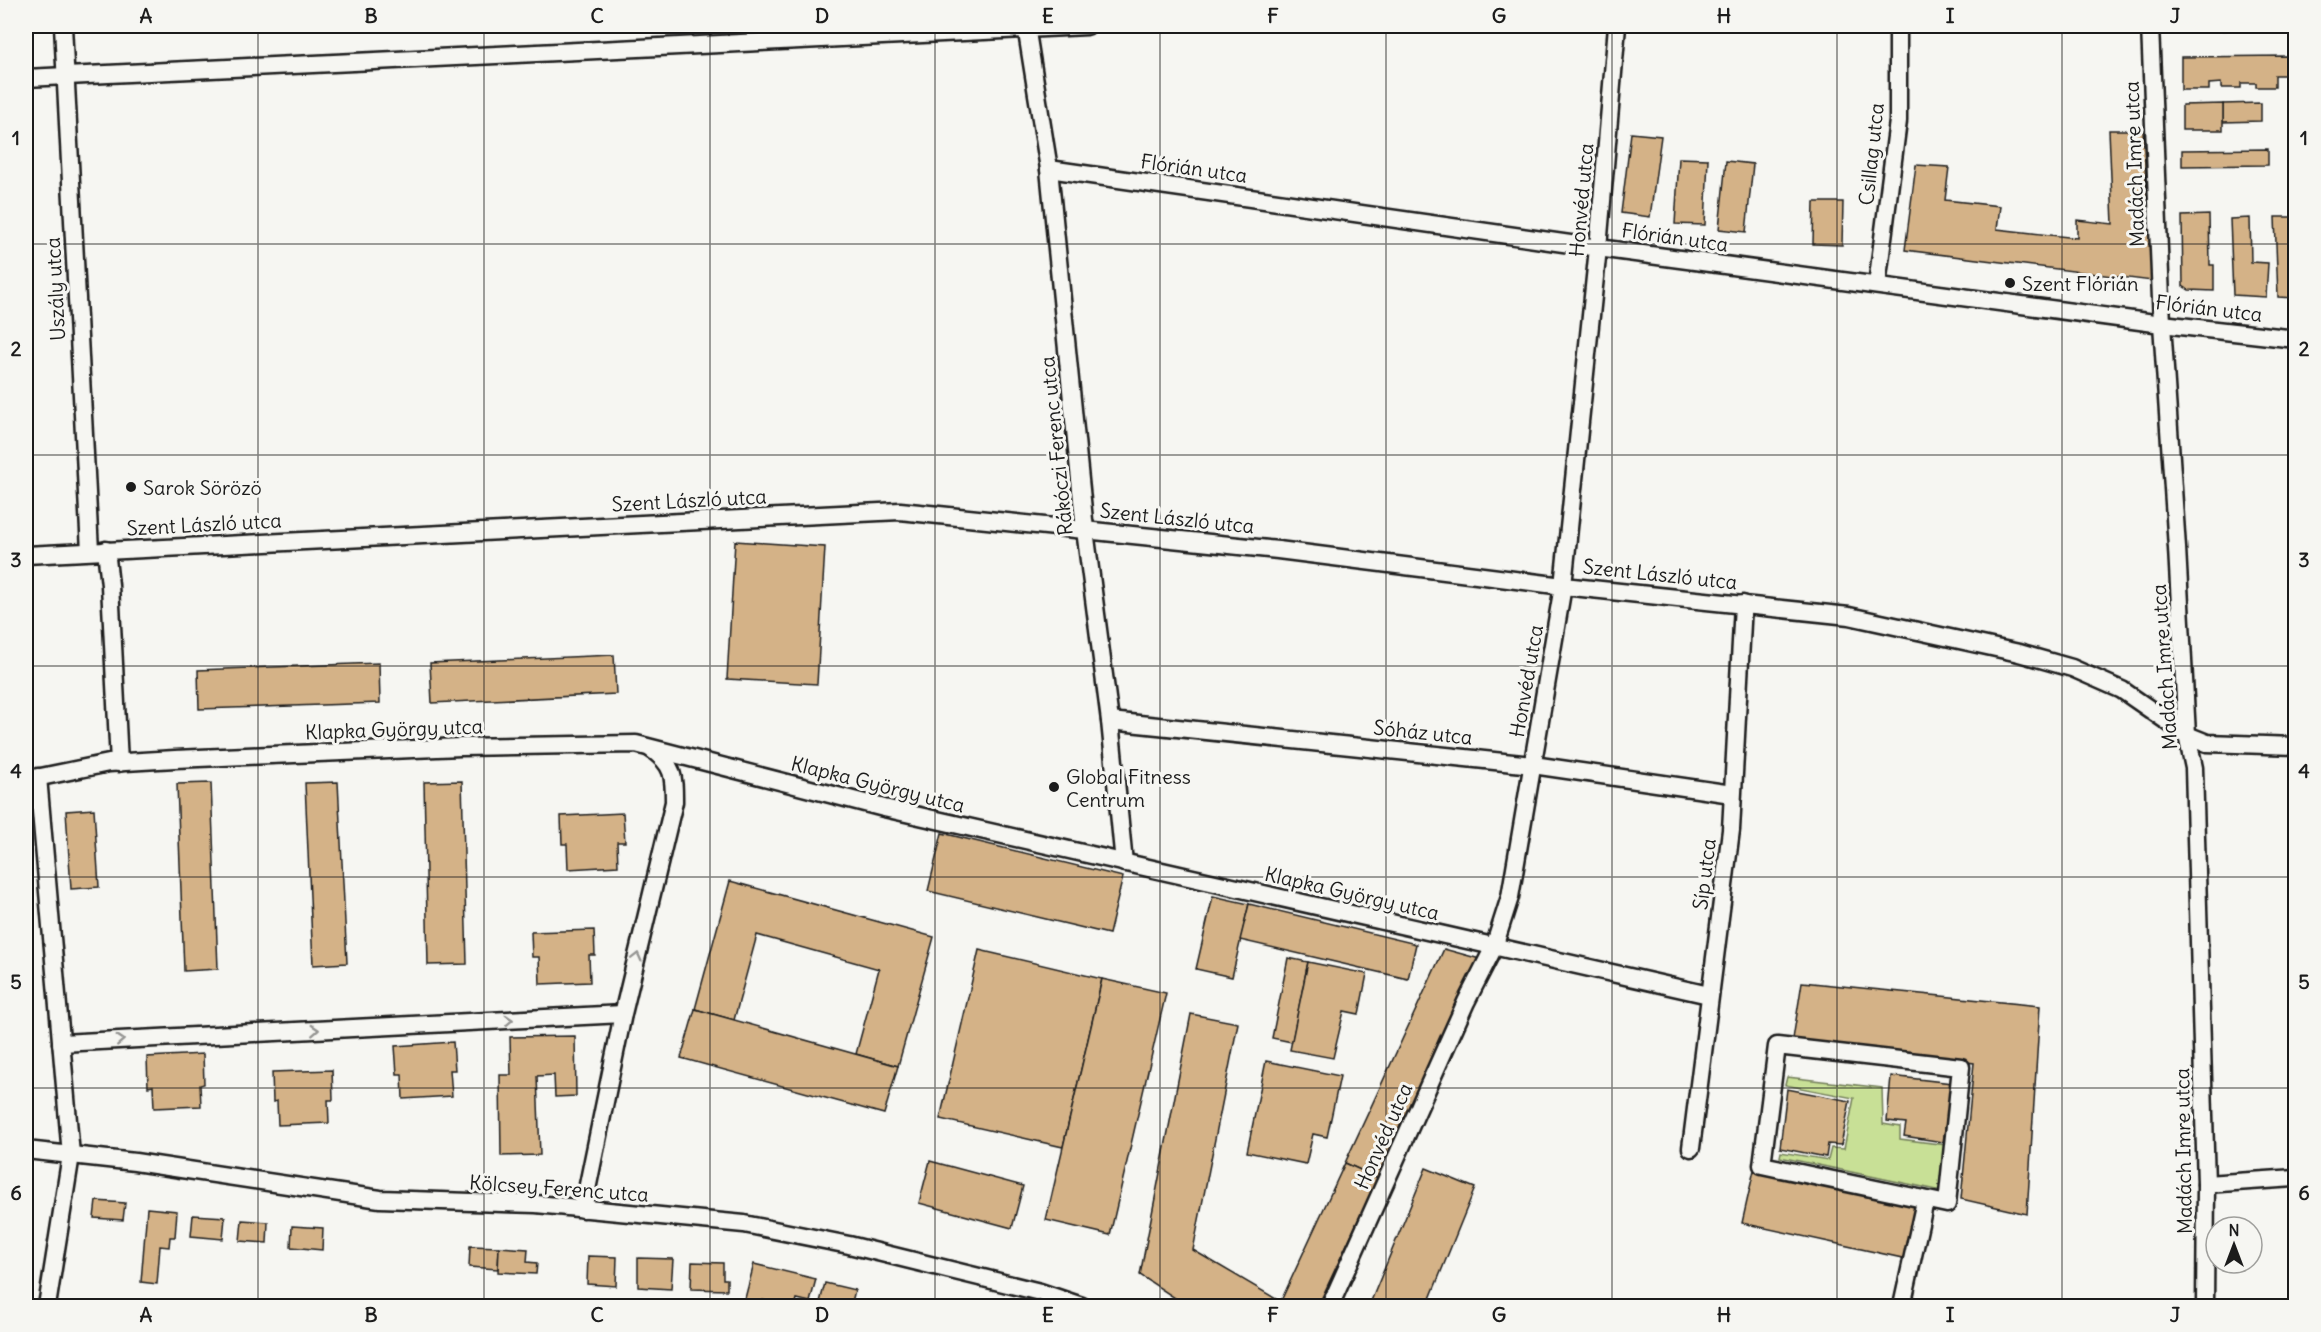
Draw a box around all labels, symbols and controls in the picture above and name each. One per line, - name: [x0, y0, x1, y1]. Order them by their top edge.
- text: A: [140, 3, 153, 28]
- text: B: [364, 3, 378, 28]
- text: C: [590, 3, 604, 28]
- text: D: [815, 3, 829, 28]
- text: E: [1042, 3, 1054, 28]
- text: F: [1267, 3, 1279, 28]
- text: G: [1492, 3, 1506, 28]
- text: H: [1717, 3, 1731, 28]
- text: I: [1946, 3, 1955, 28]
- text: J: [2170, 3, 2181, 28]
- street label: Madách Imre utca: [2119, 81, 2149, 247]
- street label: Csillag utca: [1853, 102, 1889, 206]
- text: 1: [12, 125, 20, 150]
- text: 1: [2300, 125, 2308, 150]
- street label: Honvéd utca: [1564, 142, 1598, 258]
- street label: Flórián utca: [1139, 148, 1249, 188]
- street label: Flórián utca: [1620, 217, 1730, 257]
- street label: Uszály utca: [40, 236, 70, 342]
- place label: Szent Flórián: [2022, 271, 2139, 296]
- marker: Szent Flórián: [2003, 276, 2017, 290]
- street label: Flórián utca: [2154, 289, 2264, 327]
- text: 2: [11, 336, 22, 361]
- text: 2: [2299, 336, 2310, 361]
- street label: Rákóczi Ferenc utca: [1034, 355, 1078, 537]
- place label: Sarok Sörözö: [143, 475, 262, 500]
- marker: Sarok Sörözö: [124, 480, 138, 494]
- street label: Szent László utca: [611, 483, 767, 517]
- street label: Szent László utca: [1099, 497, 1255, 539]
- street label: Szent László utca: [126, 507, 282, 541]
- text: 3: [10, 547, 22, 572]
- text: 3: [2298, 547, 2310, 572]
- street label: Szent László utca: [1582, 553, 1738, 595]
- street label: Madách Imre utca: [2146, 583, 2182, 751]
- street label: Honvéd utca: [1504, 623, 1548, 739]
- street label: Klapka György utca: [305, 713, 483, 745]
- street label: Sóház utca: [1372, 714, 1474, 750]
- street label: Klapka György utca: [789, 750, 967, 818]
- text: 4: [10, 758, 22, 783]
- text: 4: [2298, 758, 2310, 783]
- place label: Global Fitness Centrum: [1066, 764, 1191, 812]
- marker: Global Fitness Centrum: [1047, 780, 1061, 794]
- street label: Síp utca: [1687, 837, 1721, 911]
- street label: Klapka György utca: [1262, 861, 1442, 925]
- one-way arrow: [629, 953, 642, 963]
- text: 5: [10, 969, 22, 994]
- text: 5: [2298, 969, 2310, 994]
- one-way arrow: [505, 1014, 514, 1027]
- one-way arrow: [310, 1024, 319, 1037]
- one-way arrow: [115, 1034, 124, 1047]
- street label: Madách Imre utca: [2169, 1068, 2197, 1234]
- street label: Honvéd utca: [1348, 1079, 1418, 1193]
- street label: Kölcsey Ferenc utca: [469, 1169, 649, 1207]
- text: 6: [10, 1180, 22, 1205]
- text: 6: [2298, 1180, 2310, 1205]
- north arrow: [2204, 1215, 2264, 1275]
- text: N: [2228, 1220, 2240, 1240]
- text: A: [140, 1302, 153, 1327]
- text: B: [364, 1302, 378, 1327]
- text: C: [590, 1302, 604, 1327]
- text: D: [815, 1302, 829, 1327]
- text: E: [1042, 1302, 1054, 1327]
- text: F: [1267, 1302, 1279, 1327]
- text: G: [1492, 1302, 1506, 1327]
- text: H: [1717, 1302, 1731, 1327]
- text: I: [1946, 1302, 1955, 1327]
- text: J: [2170, 1302, 2181, 1327]

